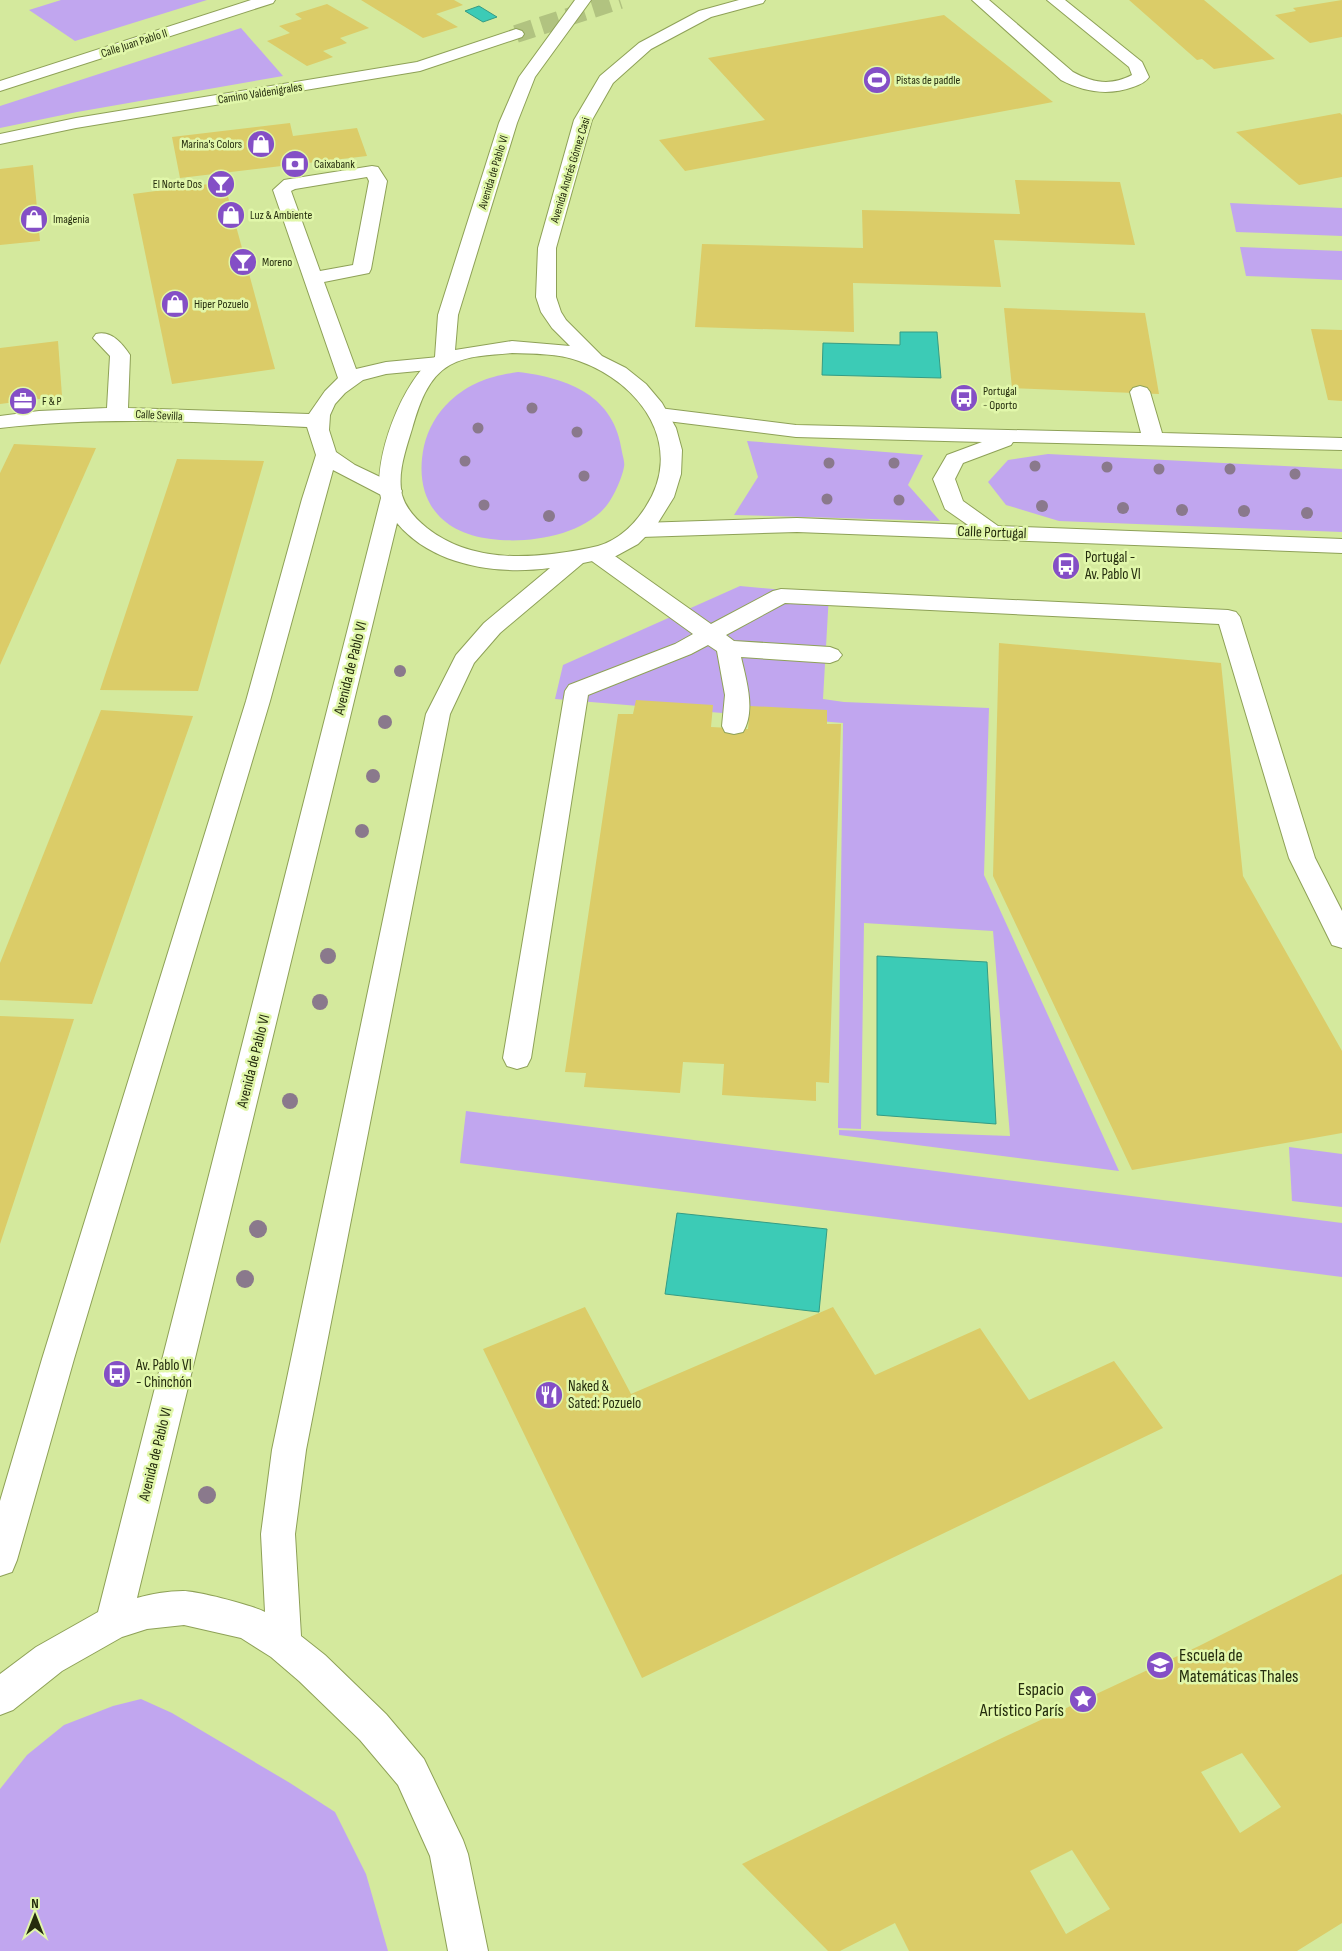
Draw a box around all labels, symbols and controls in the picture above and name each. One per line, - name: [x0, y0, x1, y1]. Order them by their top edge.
- street label: Calle Juan Pablo II: [99, 26, 169, 61]
- sports icon: Pistas de paddle: [862, 65, 892, 95]
- place label: Pistas de paddle: [896, 73, 961, 88]
- street label: Camino Valdenigrales: [217, 79, 303, 108]
- street label: Avenida Andrés Gómez Casi: [547, 116, 594, 226]
- shop icon: Marina's Colors: [246, 129, 276, 159]
- street label: Avenida de Pablo VI: [475, 133, 512, 212]
- place label: Marina's Colors: [181, 137, 242, 152]
- bank icon: Caixabank: [280, 149, 310, 179]
- place label: Caixabank: [314, 157, 355, 172]
- bar icon: El Norte Dos: [206, 169, 236, 199]
- place label: El Norte Dos: [153, 177, 202, 192]
- shop icon: Luz & Ambiente: [216, 200, 246, 230]
- shop icon: Imagenia: [19, 204, 49, 234]
- place label: Luz & Ambiente: [250, 208, 313, 223]
- place label: Imagenia: [53, 212, 90, 227]
- bar icon: Moreno: [228, 247, 258, 277]
- place label: Moreno: [262, 255, 292, 270]
- shop icon: Hiper Pozuelo: [160, 289, 190, 319]
- place label: Hiper Pozuelo: [194, 297, 249, 312]
- bus stop icon: Portugal - Oporto: [949, 383, 979, 413]
- place label: Portugal - Oporto: [983, 384, 1017, 413]
- office icon: F & P: [8, 386, 38, 416]
- place label: F & P: [42, 394, 62, 409]
- street label: Calle Sevilla: [135, 407, 183, 424]
- street label: Calle Portugal: [957, 522, 1027, 543]
- place label: Portugal - Av. Pablo VI: [1084, 548, 1141, 584]
- bus stop icon: Portugal - Av. Pablo VI: [1051, 551, 1081, 581]
- street label: Avenida de Pablo VI: [329, 619, 371, 718]
- street label: Avenida de Pablo VI: [232, 1012, 274, 1111]
- place label: Av. Pablo VI - Chinchón: [135, 1356, 192, 1392]
- bus stop icon: Av. Pablo VI - Chinchón: [102, 1359, 132, 1389]
- place label: Naked & Sated: Pozuelo: [568, 1377, 641, 1413]
- restaurant icon: Naked & Sated: Pozuelo: [534, 1380, 564, 1410]
- street label: Avenida de Pablo VI: [134, 1405, 176, 1504]
- place label: Escuela de Matemáticas Thales: [1179, 1645, 1299, 1687]
- school or university icon: Escuela de Matemáticas Thales: [1145, 1650, 1175, 1680]
- place label: Espacio Artístico París: [979, 1679, 1064, 1721]
- place icon: Espacio Artístico París: [1068, 1684, 1098, 1714]
- north arrow: [10, 1891, 60, 1941]
- text: N: [31, 1895, 39, 1912]

